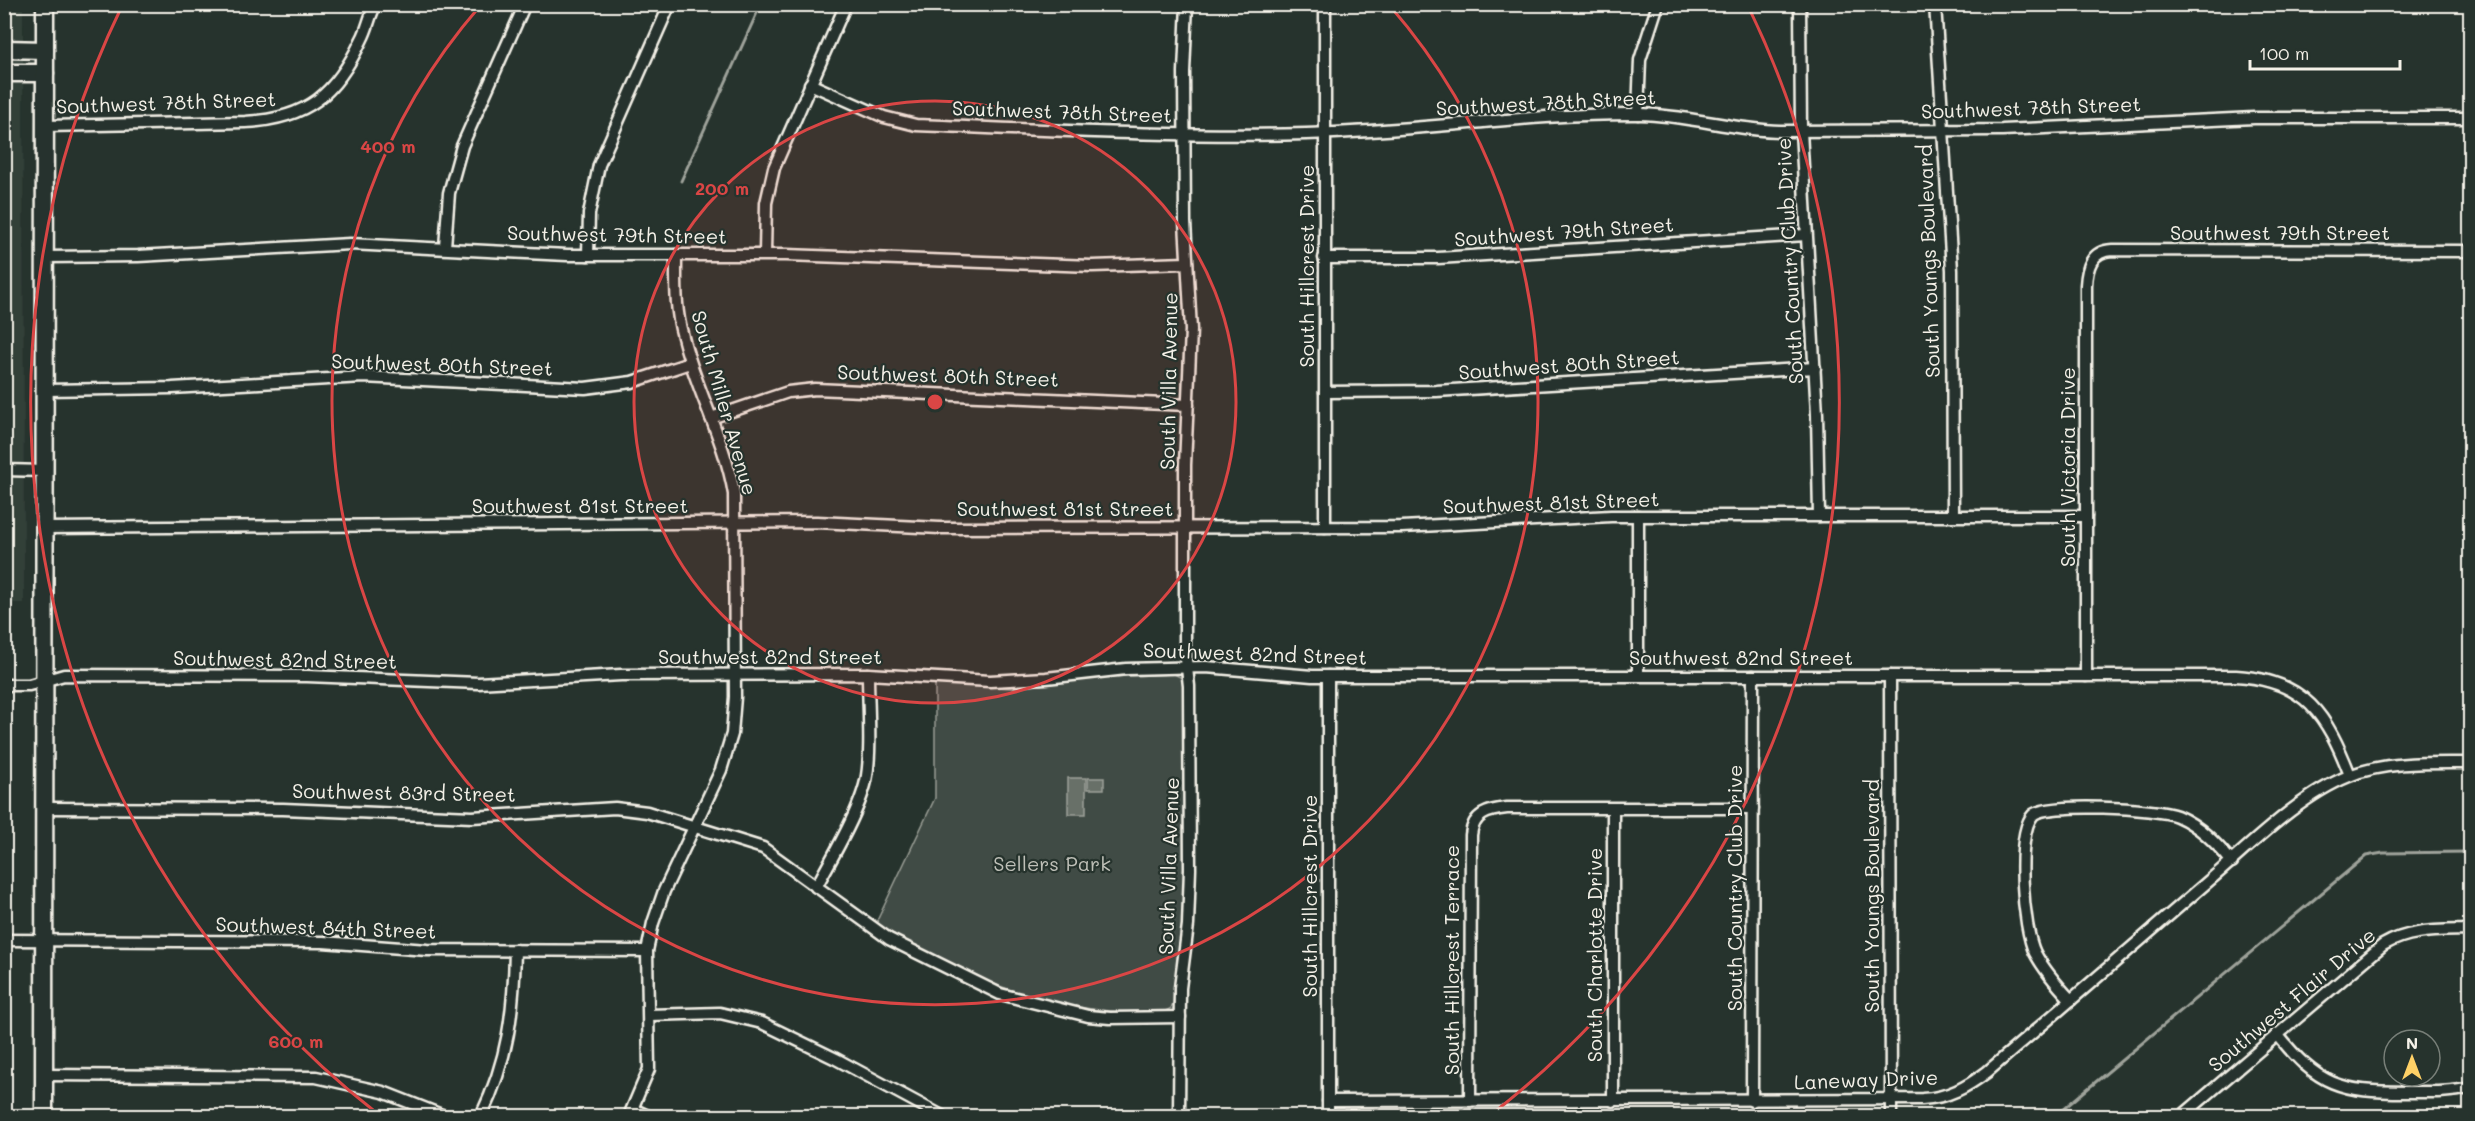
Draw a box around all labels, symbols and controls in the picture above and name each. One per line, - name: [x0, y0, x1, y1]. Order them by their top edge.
- scale bar: [2250, 33, 2400, 71]
- text: 100 m: [2259, 41, 2309, 65]
- street label: Southwest 78th Street: [1435, 83, 1657, 121]
- street label: Southwest 78th Street: [55, 85, 277, 119]
- street label: Southwest 78th Street: [1920, 90, 2142, 124]
- street label: Southwest 78th Street: [951, 94, 1173, 128]
- text: 400 m: [360, 134, 416, 158]
- street label: South Country Club Drive: [1770, 137, 1808, 385]
- street label: South Youngs Boulevard: [1911, 144, 1945, 378]
- street label: South Hillcrest Drive: [1293, 165, 1319, 367]
- text: 200 m: [695, 176, 749, 200]
- street label: Southwest 79th Street: [1453, 210, 1675, 252]
- street label: Southwest 79th Street: [507, 219, 727, 249]
- street label: Southwest 79th Street: [2170, 219, 2390, 245]
- street label: South Villa Avenue: [1153, 292, 1183, 470]
- street label: South Miller Avenue: [686, 307, 764, 498]
- street label: Southwest 80th Street: [1458, 343, 1680, 385]
- street label: Southwest 80th Street: [331, 347, 553, 381]
- street label: Southwest 80th Street: [837, 358, 1059, 392]
- street label: South Victoria Drive: [2054, 367, 2080, 567]
- centre of rings: [925, 392, 945, 412]
- street label: Southwest 81st Street: [1442, 485, 1660, 519]
- street label: Southwest 81st Street: [472, 492, 688, 518]
- street label: Southwest 81st Street: [957, 495, 1173, 521]
- street label: Southwest 82nd Street: [1143, 636, 1367, 670]
- street label: Southwest 82nd Street: [658, 643, 882, 669]
- street label: Southwest 82nd Street: [173, 644, 397, 674]
- street label: Southwest 82nd Street: [1629, 644, 1853, 670]
- street label: South Country Club Drive: [1721, 765, 1747, 1011]
- street label: Southwest 83rd Street: [292, 777, 516, 807]
- street label: South Villa Avenue: [1152, 777, 1184, 955]
- street label: South Youngs Boulevard: [1858, 779, 1884, 1013]
- street label: South Hillcrest Drive: [1296, 795, 1322, 997]
- street label: South Hillcrest Terrace: [1438, 845, 1464, 1075]
- street label: South Charlotte Drive: [1581, 848, 1607, 1062]
- park label: Sellers Park: [993, 850, 1111, 876]
- street label: Southwest 84th Street: [215, 910, 437, 944]
- street label: Southwest Flair Drive: [2202, 921, 2381, 1077]
- north arrow: [2382, 1028, 2442, 1088]
- text: 600 m: [269, 1029, 323, 1053]
- text: N: [2406, 1032, 2418, 1053]
- street label: Laneway Drive: [1793, 1063, 1938, 1095]

